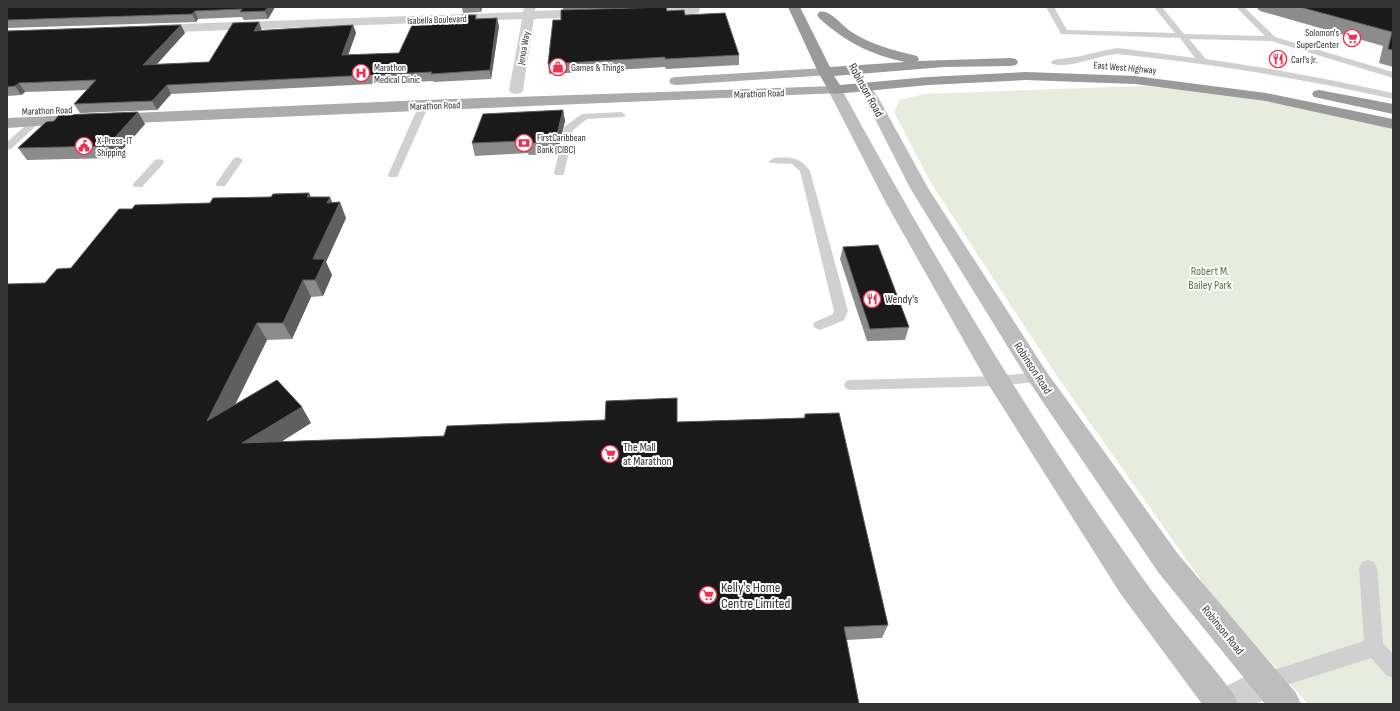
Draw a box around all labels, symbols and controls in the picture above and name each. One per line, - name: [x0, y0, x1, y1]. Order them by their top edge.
- street label: Isabella Boulevard: [407, 13, 467, 27]
- place label: Solomon's SuperCenter: [1297, 27, 1339, 51]
- supermarket icon: Solomon's SuperCenter: [1342, 28, 1362, 48]
- street label: Jenoa Way: [515, 30, 533, 67]
- restaurant icon: Carl's Jr.: [1268, 49, 1288, 69]
- place label: Carl's Jr.: [1291, 54, 1317, 66]
- shop icon: Games & Things: [548, 57, 568, 77]
- street label: East West Highway: [1093, 59, 1157, 77]
- street label: Robinson Road: [845, 61, 886, 120]
- place label: Marathon Medical Clinic: [374, 62, 420, 86]
- place label: Games & Things: [571, 62, 624, 74]
- hospital icon: Marathon Medical Clinic: [351, 63, 371, 83]
- street label: Marathon Road: [734, 87, 784, 101]
- street label: Marathon Road: [410, 99, 460, 113]
- street label: Marathon Road: [22, 104, 72, 118]
- place label: FirstCaribbean Bank (CIBC): [537, 132, 586, 156]
- bank icon: FirstCaribbean Bank (CIBC): [514, 133, 534, 153]
- place label: X-Press-IT Shipping: [96, 135, 132, 159]
- public building icon: X-Press-IT Shipping: [74, 136, 94, 156]
- park label: Robert M. Bailey Park: [1188, 264, 1232, 293]
- restaurant icon: Wendy's: [862, 289, 882, 309]
- place label: Wendy's: [885, 292, 918, 307]
- street label: Robinson Road: [1010, 339, 1055, 397]
- place label: The Mall at Marathon: [623, 440, 672, 469]
- supermarket icon: The Mall at Marathon: [600, 444, 620, 464]
- place label: Kelly's Home Centre Limited: [721, 579, 790, 612]
- supermarket icon: Kelly's Home Centre Limited: [698, 585, 718, 605]
- street label: Robinson Road: [1198, 603, 1247, 658]

